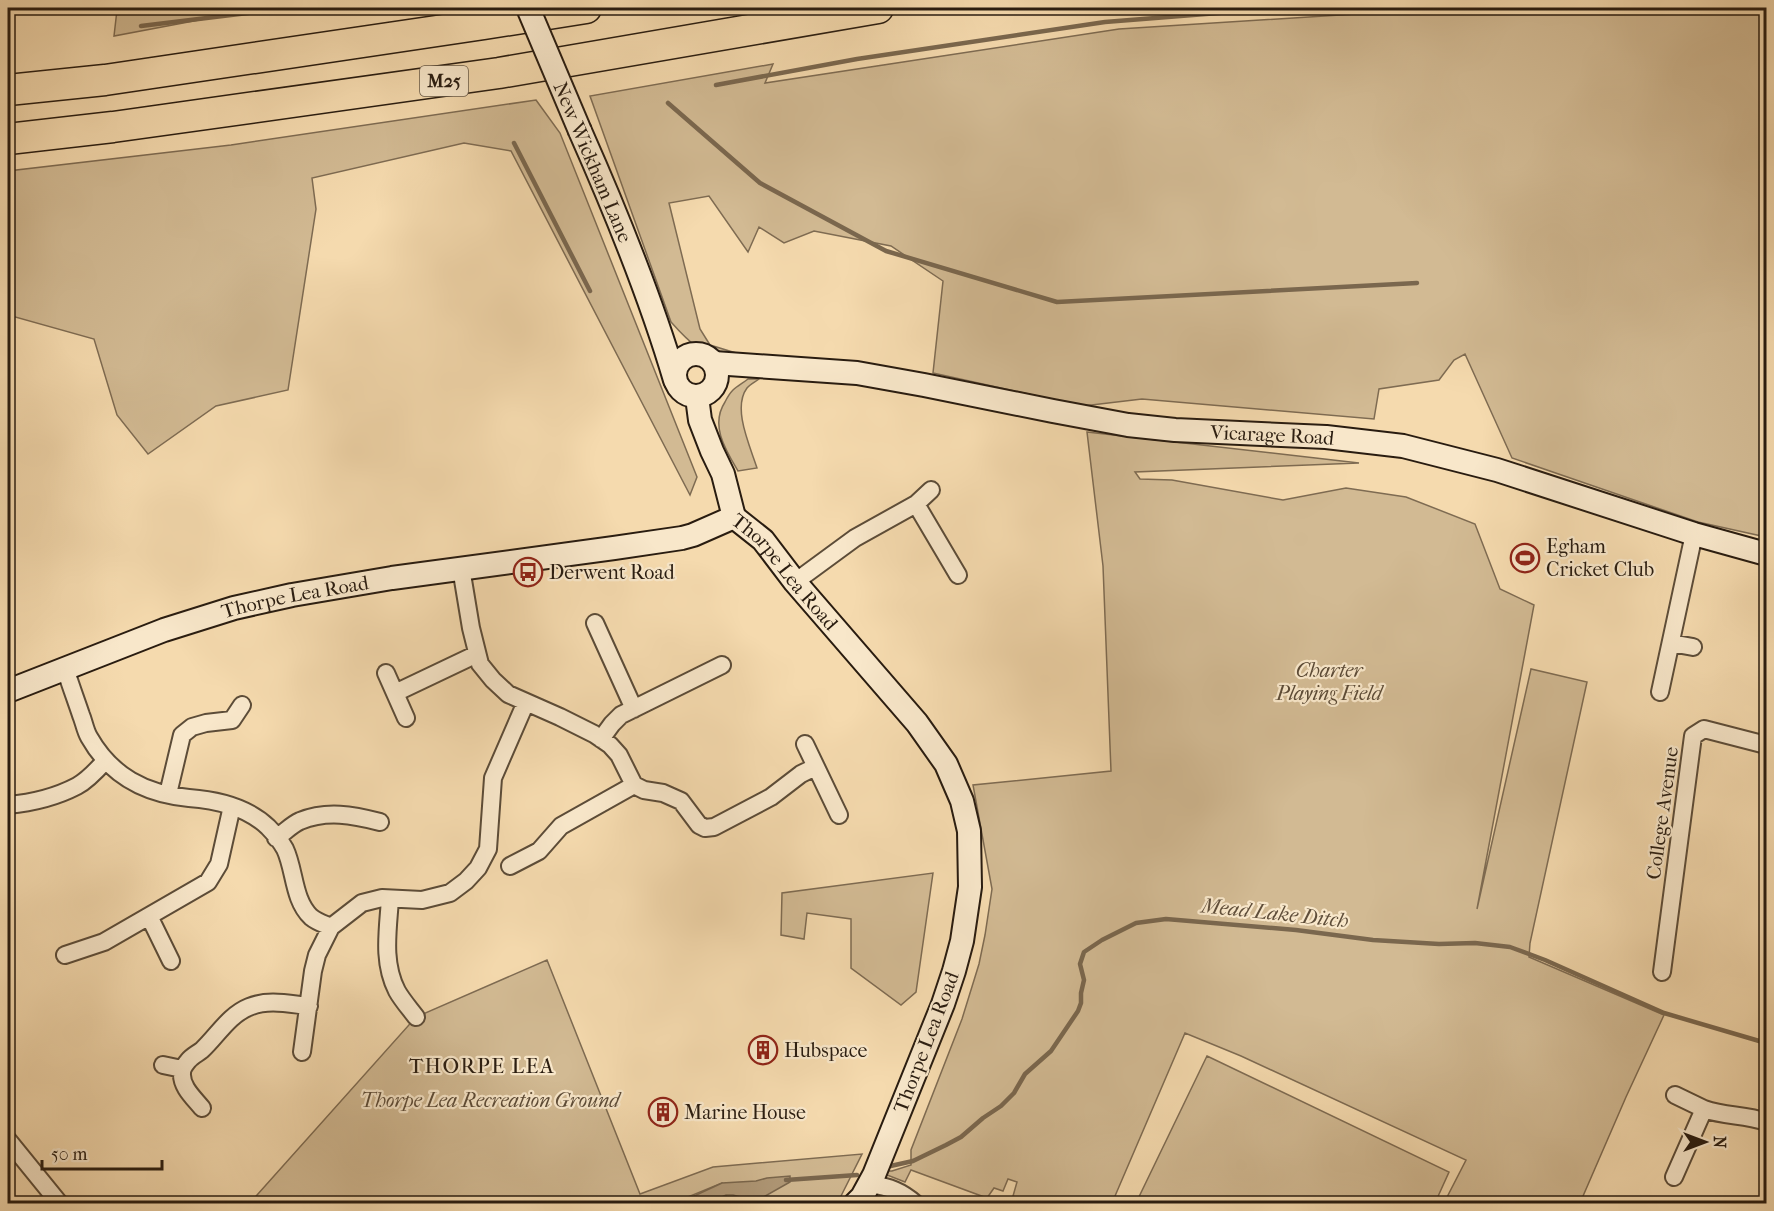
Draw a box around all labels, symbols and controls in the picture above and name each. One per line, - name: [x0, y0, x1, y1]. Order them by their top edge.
- road number: M25: [420, 66, 468, 96]
- street label: New Wickham Lane: [548, 78, 637, 246]
- street label: Vicarage Road: [1209, 421, 1337, 450]
- street label: Thorpe Lea Road: [727, 509, 843, 636]
- place label: Egham Cricket Club: [1546, 535, 1654, 581]
- sports icon: Egham Cricket Club: [1509, 542, 1541, 574]
- bus stop icon: Derwent Road: [512, 556, 544, 588]
- place label: Derwent Road: [549, 561, 676, 584]
- street label: Thorpe Lea Road: [219, 571, 371, 623]
- park label: Charter Playing Field: [1275, 659, 1385, 705]
- street label: College Avenue: [1642, 745, 1683, 881]
- water label: Mead Lake Ditch: [1198, 893, 1350, 933]
- street label: Thorpe Lea Road: [889, 967, 964, 1116]
- building icon: Hubspace: [747, 1034, 779, 1066]
- place label: Hubspace: [784, 1039, 868, 1062]
- district label: THORPE LEA: [409, 1054, 555, 1078]
- park label: Thorpe Lea Recreation Ground: [361, 1089, 622, 1112]
- building icon: Marine House: [647, 1096, 679, 1128]
- place label: Marine House: [684, 1101, 806, 1124]
- north arrow: [1675, 1112, 1735, 1172]
- scale bar: [42, 1133, 162, 1171]
- text: N: [1710, 1136, 1729, 1149]
- text: 50 m: [51, 1144, 88, 1165]

